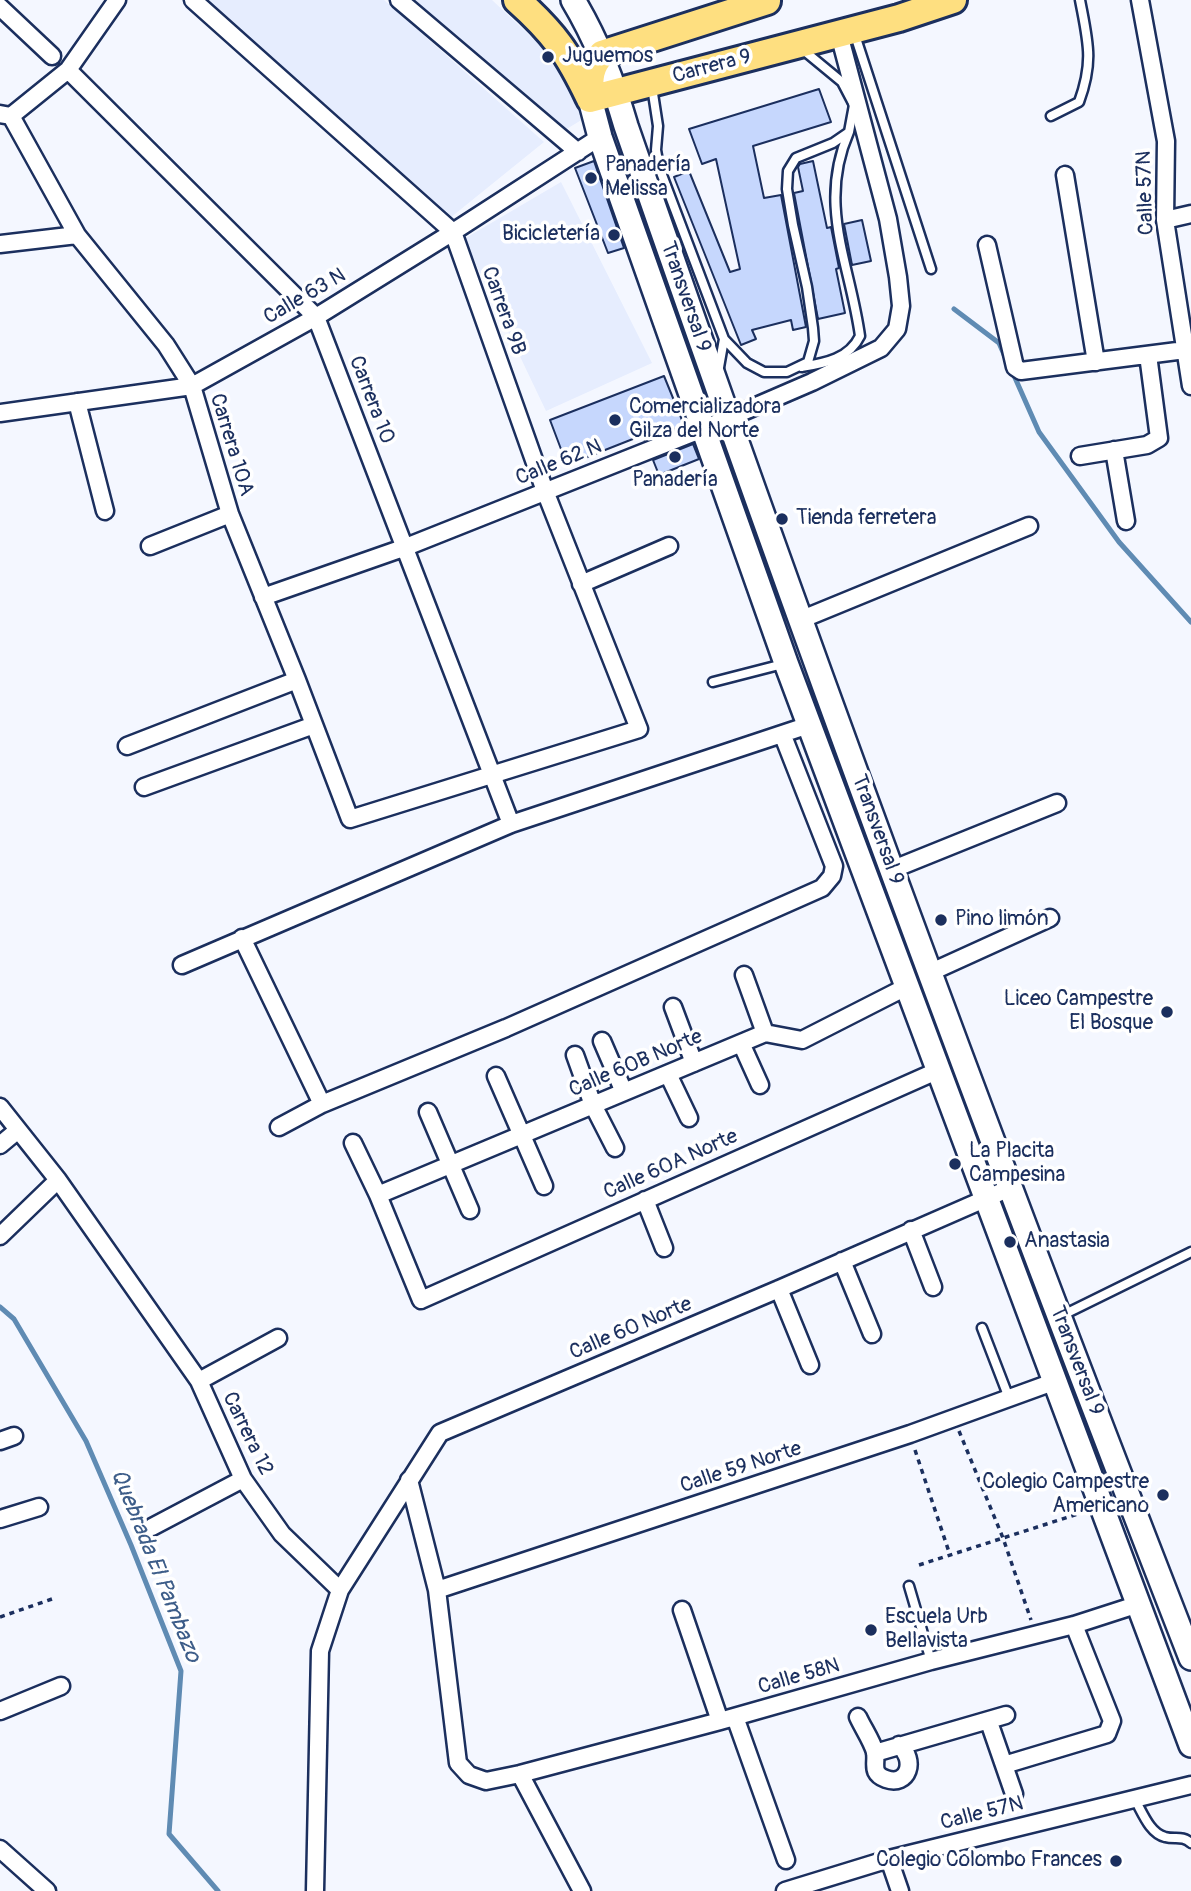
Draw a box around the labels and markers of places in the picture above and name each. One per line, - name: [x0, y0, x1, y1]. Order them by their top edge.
- place label: Juguemos: [562, 44, 653, 70]
- marker: Juguemos: [540, 49, 556, 65]
- place label: Panadería Melissa: [605, 153, 691, 203]
- marker: Panadería Melissa: [583, 170, 599, 186]
- place label: Bicicletería: [502, 222, 600, 248]
- marker: Bicicletería: [606, 227, 622, 243]
- place label: Comercializadora Gilza del Norte: [629, 395, 781, 445]
- marker: Comercializadora Gilza del Norte: [607, 412, 623, 428]
- marker: Panadería: [667, 449, 683, 465]
- place label: Panadería: [632, 468, 718, 494]
- place label: Tienda ferretera: [796, 506, 936, 532]
- marker: Tienda ferretera: [774, 511, 790, 527]
- place label: Pino limón: [955, 907, 1049, 933]
- marker: Pino limón: [933, 912, 949, 928]
- place label: Liceo Campestre El Bosque: [1004, 987, 1153, 1037]
- marker: Liceo Campestre El Bosque: [1159, 1004, 1175, 1020]
- place label: La Placita Campesina: [969, 1139, 1065, 1189]
- marker: La Placita Campesina: [947, 1156, 963, 1172]
- place label: Anastasia: [1024, 1229, 1110, 1255]
- marker: Anastasia: [1002, 1234, 1018, 1250]
- place label: Colegio Campestre Americano: [982, 1470, 1149, 1520]
- marker: Colegio Campestre Americano: [1155, 1487, 1171, 1503]
- place label: Escuela Urb Bellavista: [885, 1605, 988, 1655]
- marker: Escuela Urb Bellavista: [863, 1622, 879, 1638]
- place label: Colegio Colombo Frances: [876, 1848, 1102, 1874]
- marker: Colegio Colombo Frances: [1108, 1853, 1124, 1869]

